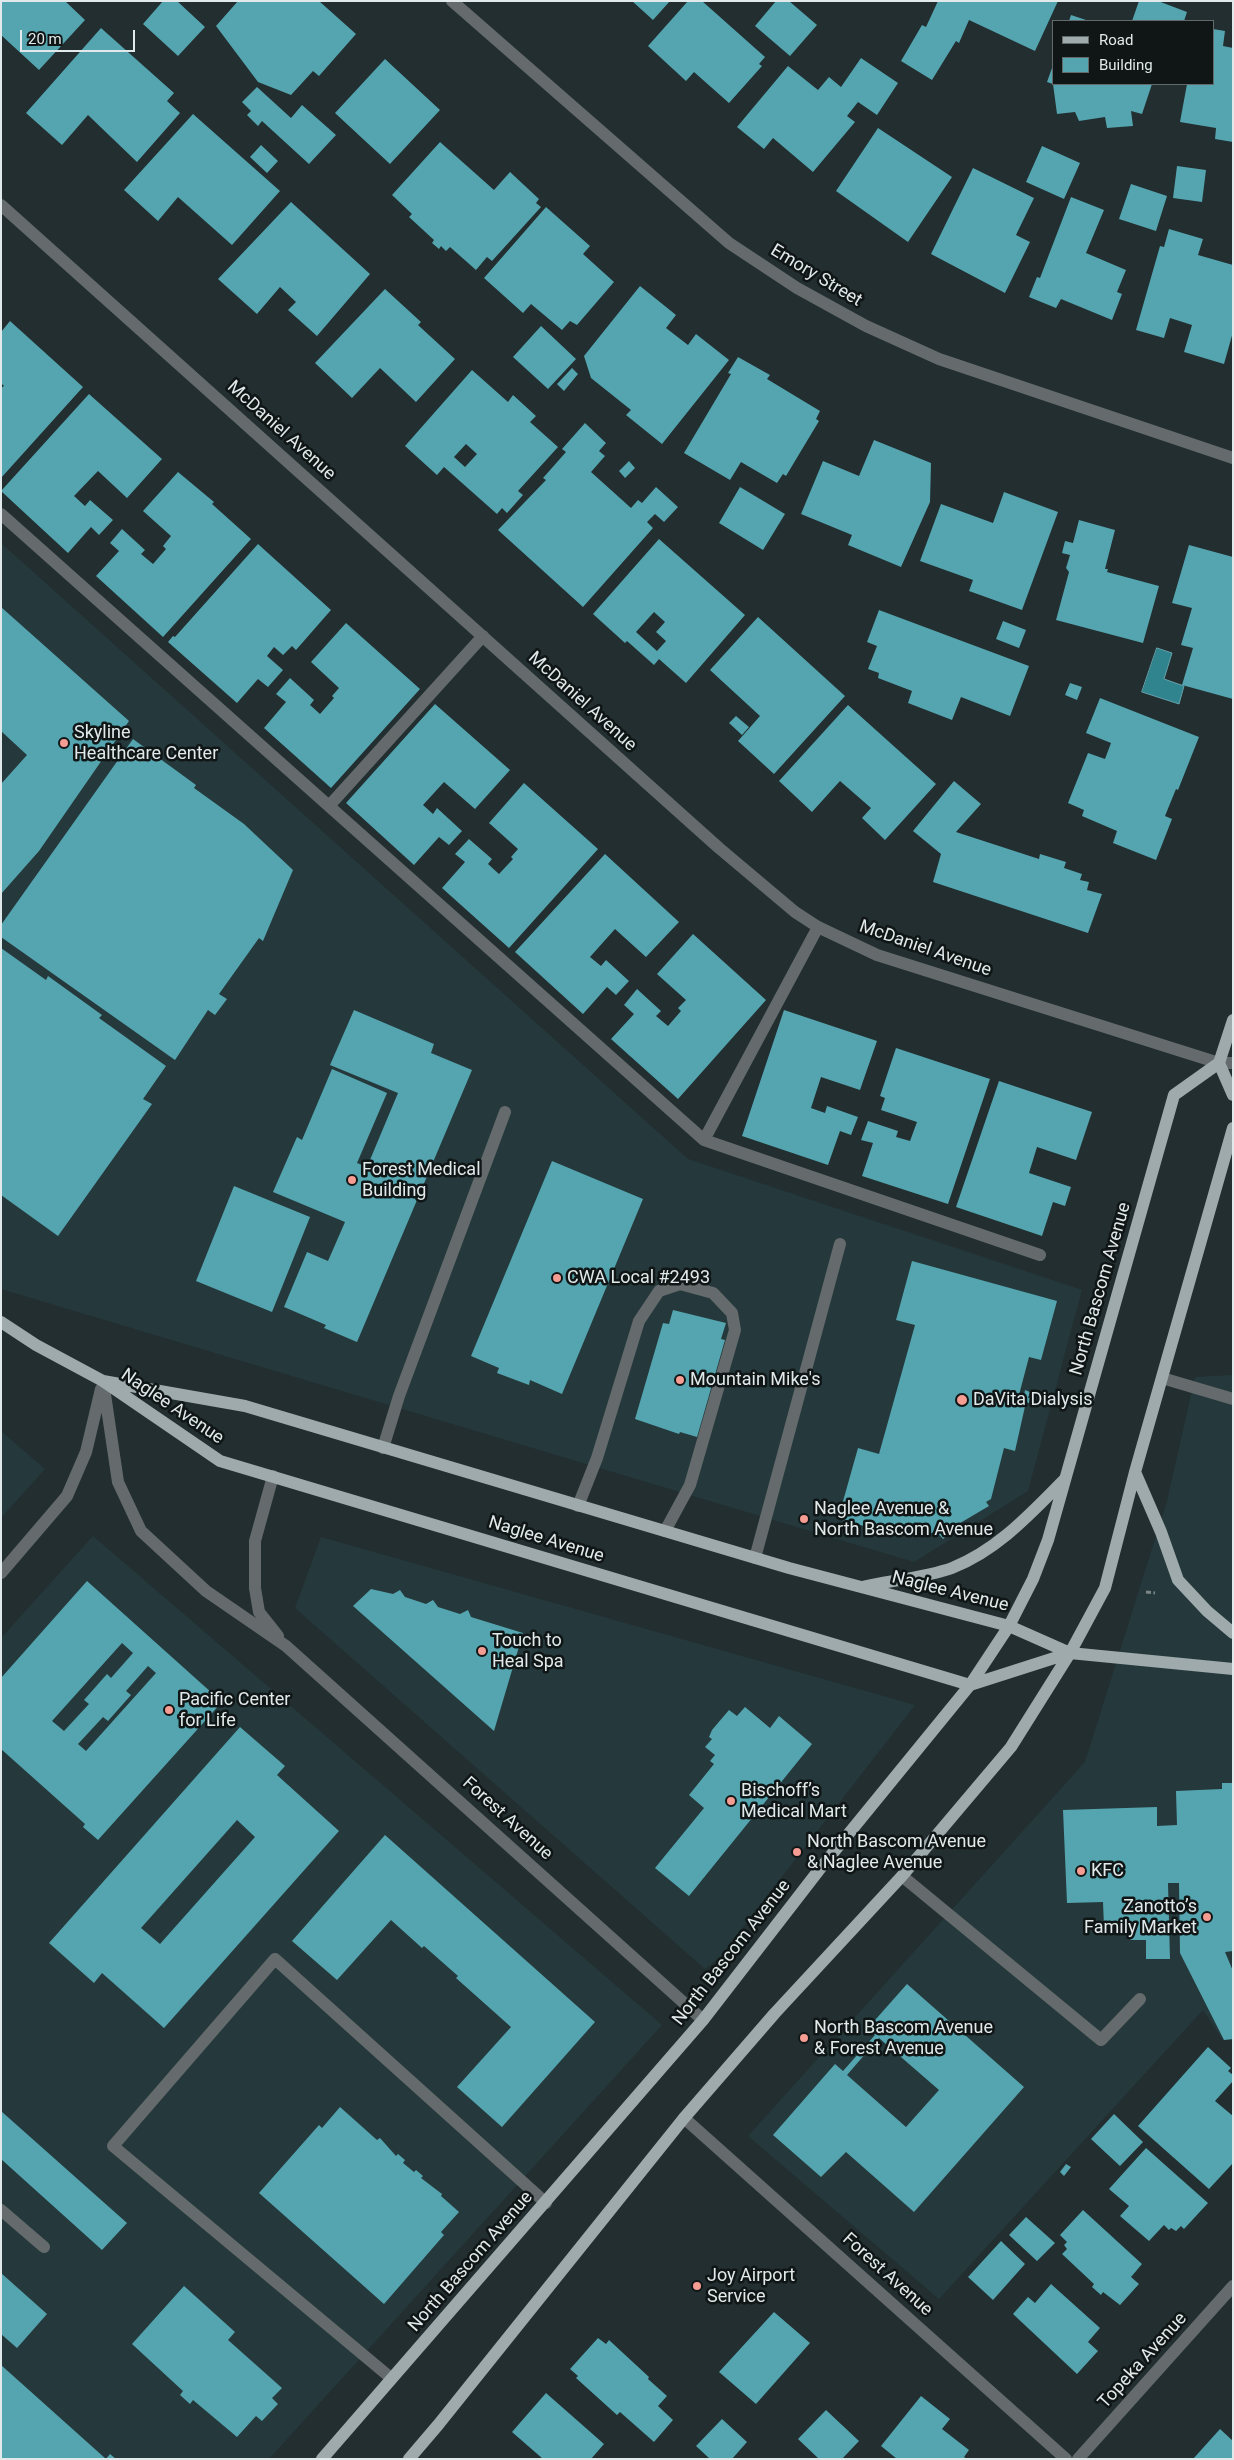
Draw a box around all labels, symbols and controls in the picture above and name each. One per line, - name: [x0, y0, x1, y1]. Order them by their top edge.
- scale bar: [22, 20, 138, 52]
- legend: [1052, 20, 1214, 85]
- text: 20 m: [28, 30, 62, 48]
- text: Road: [1099, 31, 1133, 49]
- text: Building: [1099, 56, 1153, 74]
- street label: Emory Street: [766, 240, 866, 312]
- street label: McDaniel Avenue: [222, 377, 340, 485]
- street label: McDaniel Avenue: [523, 648, 641, 756]
- place label: Skyline Healthcare Center: [74, 722, 218, 764]
- marker: Skyline Healthcare Center: [58, 737, 70, 749]
- street label: McDaniel Avenue: [856, 916, 994, 982]
- place label: Forest Medical Building: [362, 1159, 481, 1202]
- marker: Forest Medical Building: [346, 1174, 358, 1186]
- street label: North Bascom Avenue: [1066, 1200, 1136, 1378]
- place label: CWA Local #2493: [567, 1267, 710, 1289]
- marker: CWA Local #2493: [551, 1272, 563, 1284]
- street label: Naglee Avenue: [116, 1365, 228, 1449]
- place label: Mountain Mike's: [690, 1369, 820, 1391]
- marker: Mountain Mike's: [674, 1374, 686, 1386]
- place label: DaVita Dialysis: [973, 1389, 1092, 1411]
- marker: DaVita Dialysis: [955, 1393, 969, 1407]
- place label: Naglee Avenue & North Bascom Avenue: [814, 1498, 993, 1540]
- street label: Naglee Avenue: [486, 1512, 606, 1568]
- marker: Naglee Avenue & North Bascom Avenue: [798, 1513, 810, 1525]
- street label: Naglee Avenue: [889, 1567, 1011, 1617]
- place label: Touch to Heal Spa: [492, 1630, 564, 1672]
- marker: Touch to Heal Spa: [476, 1645, 488, 1657]
- place label: Pacific Center for Life: [179, 1689, 290, 1732]
- marker: Pacific Center for Life: [163, 1704, 175, 1716]
- street label: Forest Avenue: [457, 1773, 557, 1865]
- place label: Bischoff’s Medical Mart: [741, 1780, 847, 1822]
- marker: Bischoff’s Medical Mart: [725, 1795, 737, 1807]
- place label: North Bascom Avenue & Naglee Avenue: [807, 1831, 986, 1874]
- marker: North Bascom Avenue & Naglee Avenue: [791, 1846, 803, 1858]
- place label: KFC: [1091, 1860, 1124, 1882]
- marker: KFC: [1075, 1865, 1087, 1877]
- street label: North Bascom Avenue: [668, 1876, 796, 2030]
- place label: Zanotto’s Family Market: [1084, 1896, 1197, 1938]
- marker: Zanotto’s Family Market: [1201, 1911, 1213, 1923]
- place label: North Bascom Avenue & Forest Avenue: [814, 2017, 993, 2060]
- marker: North Bascom Avenue & Forest Avenue: [798, 2032, 810, 2044]
- street label: North Bascom Avenue: [404, 2187, 538, 2337]
- street label: Forest Avenue: [837, 2229, 937, 2321]
- place label: Joy Airport Service: [707, 2265, 795, 2308]
- marker: Joy Airport Service: [691, 2280, 703, 2292]
- street label: Topeka Avenue: [1094, 2308, 1192, 2414]

